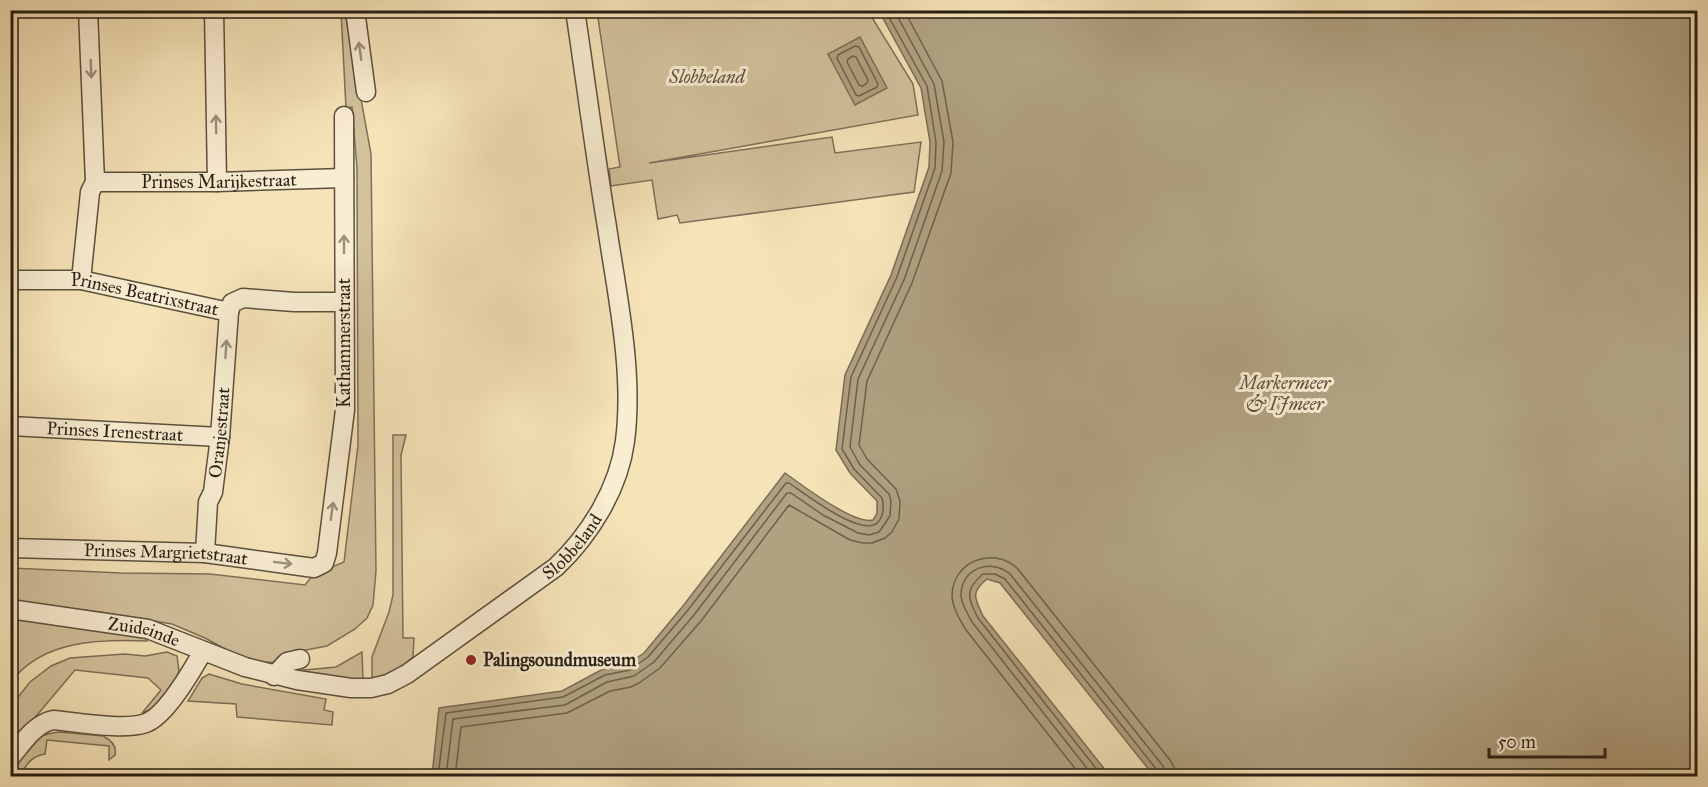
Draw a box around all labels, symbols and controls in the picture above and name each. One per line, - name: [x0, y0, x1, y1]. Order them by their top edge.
- one-way arrow: [355, 42, 366, 61]
- one-way arrow: [85, 58, 96, 78]
- park label: Slobbeland: [668, 66, 747, 88]
- one-way arrow: [210, 114, 222, 134]
- street label: Prinses Marijkestraat: [141, 168, 298, 193]
- one-way arrow: [338, 234, 350, 254]
- street label: Prinses Beatrixstraat: [71, 269, 221, 321]
- street label: Kathammerstraat: [333, 277, 355, 408]
- one-way arrow: [221, 340, 232, 360]
- park label: Markermeer & IJmeer: [1237, 372, 1332, 415]
- street label: Oranjestraat: [204, 386, 235, 479]
- street label: Prinses Irenestraat: [46, 417, 184, 446]
- one-way arrow: [327, 501, 338, 521]
- street label: Slobbeland: [538, 510, 607, 584]
- street label: Prinses Margrietstraat: [84, 539, 250, 570]
- one-way arrow: [273, 558, 293, 569]
- street label: Zuideinde: [107, 612, 183, 651]
- place label: Palingsoundmuseum: [483, 649, 637, 672]
- marker: Palingsoundmuseum: [464, 653, 478, 667]
- scale bar: [1489, 721, 1604, 759]
- text: 50 m: [1498, 731, 1536, 753]

